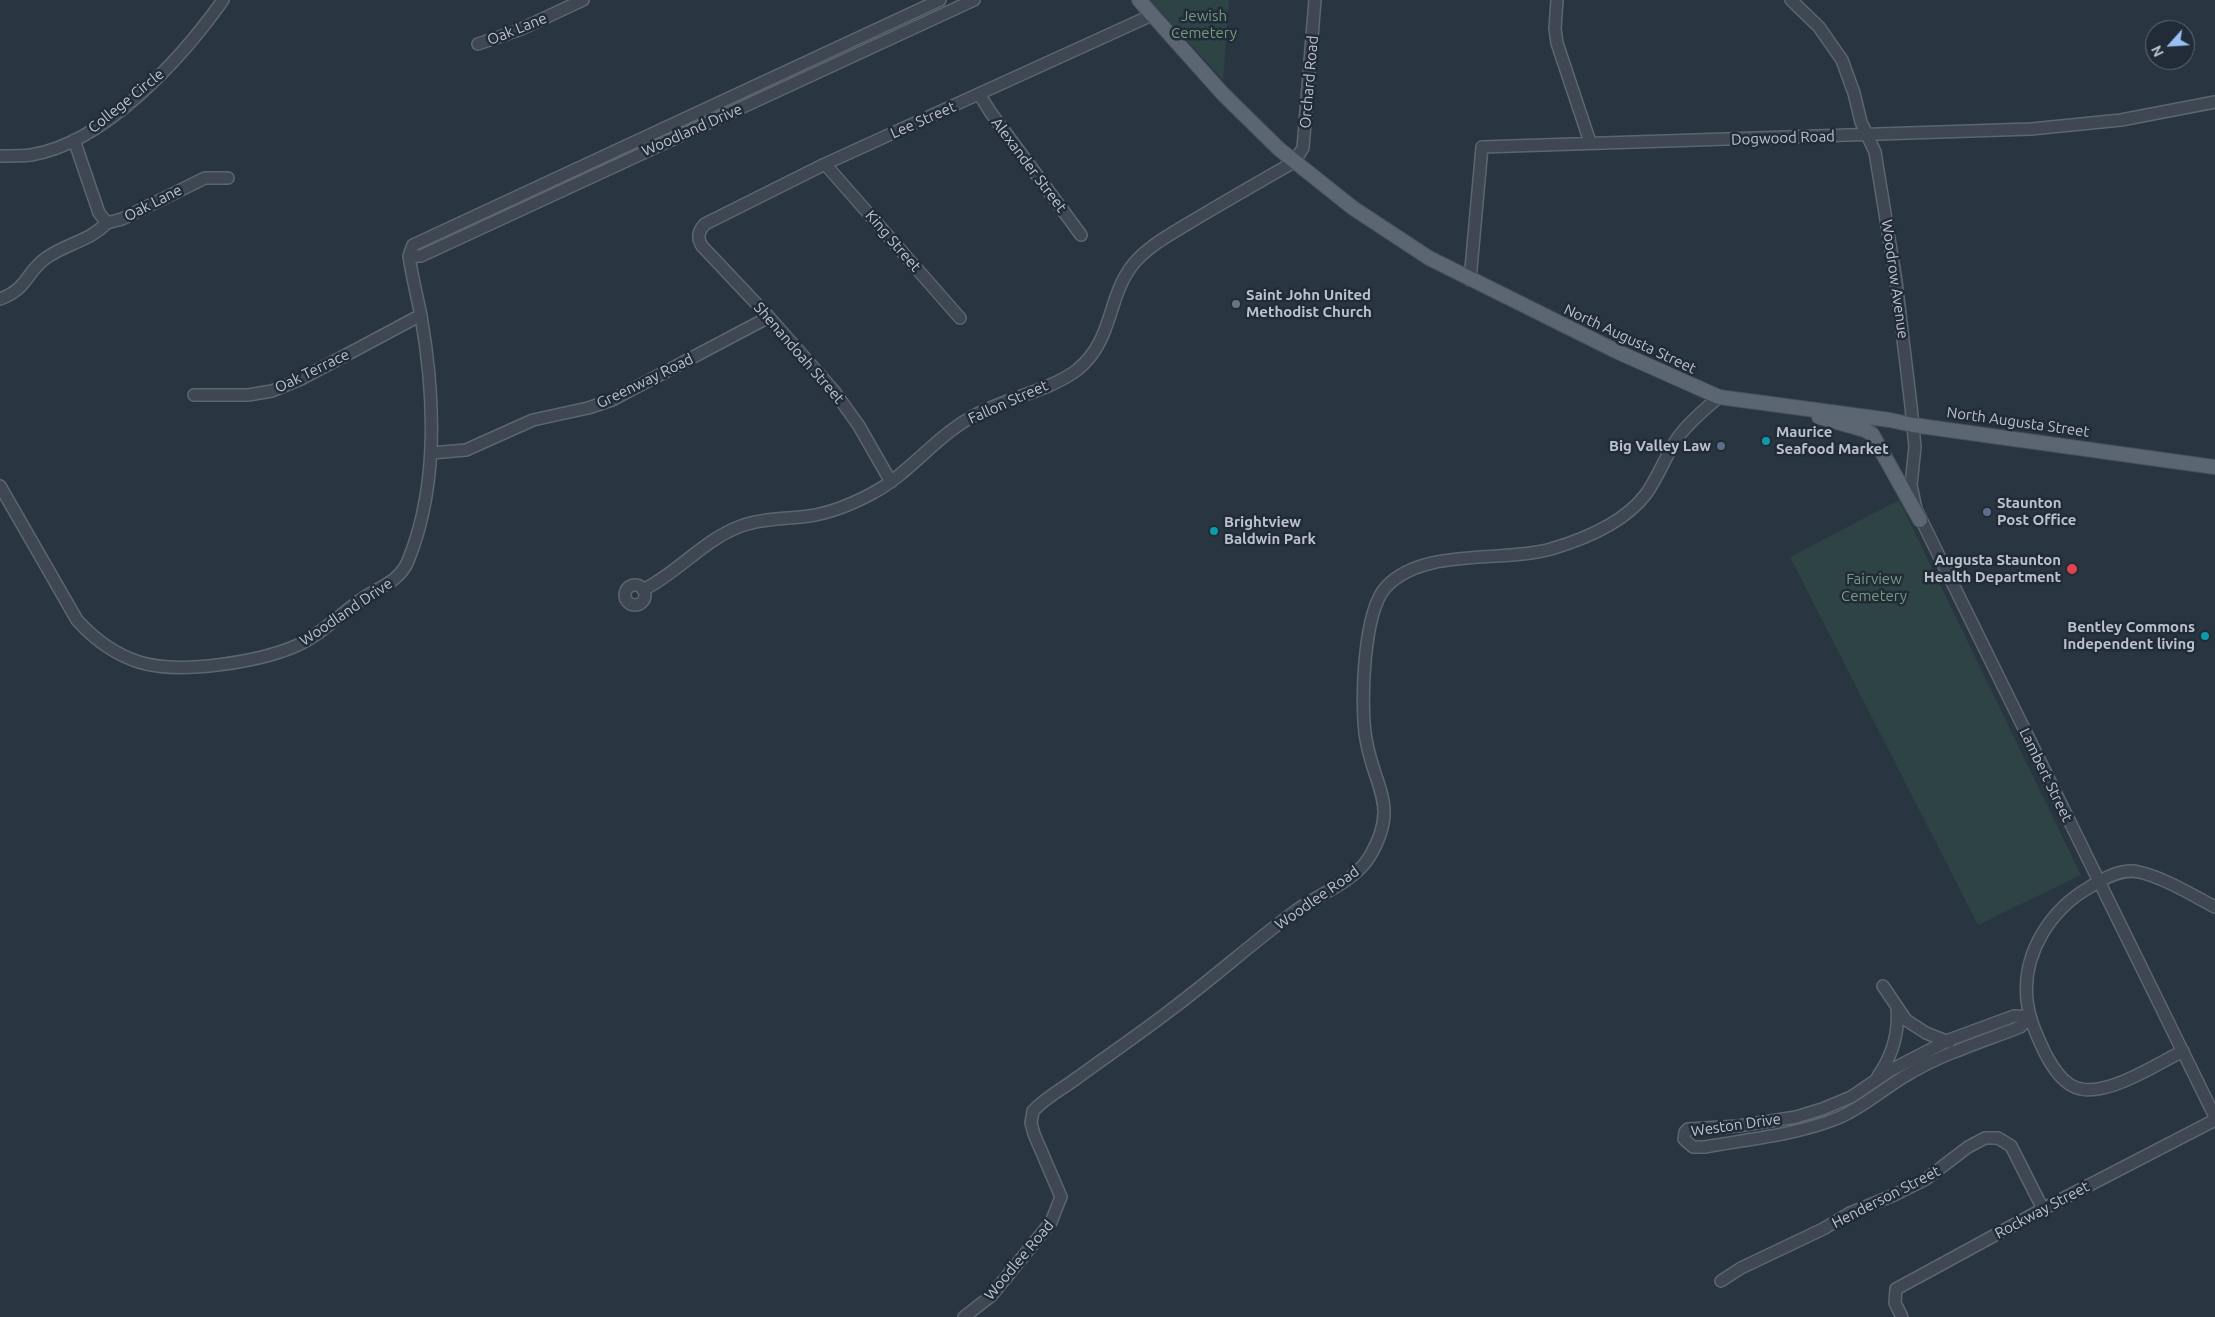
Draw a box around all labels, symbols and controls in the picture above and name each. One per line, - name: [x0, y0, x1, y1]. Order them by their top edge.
- park label: Jewish Cemetery: [1171, 7, 1237, 42]
- street label: Oak Lane: [485, 9, 549, 49]
- north arrow: [2145, 20, 2195, 70]
- street label: Orchard Road: [1296, 35, 1322, 129]
- text: N: [2148, 43, 2167, 59]
- street label: College Circle: [85, 65, 167, 137]
- street label: Lee Street: [888, 98, 958, 142]
- street label: Woodland Drive: [639, 100, 745, 160]
- street label: Alexander Street: [988, 114, 1070, 216]
- street label: Dogwood Road: [1731, 127, 1835, 149]
- street label: Oak Lane: [121, 181, 185, 225]
- street label: King Street: [861, 207, 925, 275]
- street label: Woodrow Avenue: [1878, 218, 1912, 340]
- place label: Saint John United Methodist Church: [1246, 286, 1372, 321]
- marker: Saint John United Methodist Church: [1230, 298, 1242, 310]
- street label: Shenandoah Street: [750, 299, 848, 407]
- street label: North Augusta Street: [1561, 300, 1699, 378]
- street label: Oak Terrace: [272, 345, 352, 397]
- street label: Greenway Road: [594, 350, 696, 412]
- street label: Fallon Street: [965, 376, 1051, 428]
- street label: North Augusta Street: [1945, 403, 2091, 441]
- place label: Maurice Seafood Market: [1776, 423, 1889, 458]
- marker: Maurice Seafood Market: [1760, 435, 1772, 447]
- place label: Big Valley Law: [1609, 437, 1711, 455]
- marker: Big Valley Law: [1715, 440, 1727, 452]
- place label: Staunton Post Office: [1997, 494, 2076, 529]
- marker: Staunton Post Office: [1981, 506, 1993, 518]
- place label: Brightview Baldwin Park: [1224, 513, 1316, 548]
- marker: Brightview Baldwin Park: [1208, 525, 1220, 537]
- place label: Augusta Staunton Health Department: [1924, 551, 2061, 586]
- marker: Augusta Staunton Health Department: [2065, 562, 2079, 576]
- park label: Fairview Cemetery: [1841, 570, 1907, 605]
- street label: Woodland Drive: [296, 574, 396, 650]
- place label: Bentley Commons Independent living: [2063, 618, 2195, 653]
- marker: Bentley Commons Independent living: [2199, 630, 2211, 642]
- street label: Lambert Street: [2015, 725, 2077, 825]
- street label: Woodlee Road: [1272, 862, 1362, 934]
- street label: Weston Drive: [1690, 1110, 1782, 1140]
- street label: Henderson Street: [1829, 1162, 1943, 1232]
- street label: Rockway Street: [1992, 1178, 2092, 1242]
- street label: Woodlee Road: [980, 1216, 1058, 1304]

